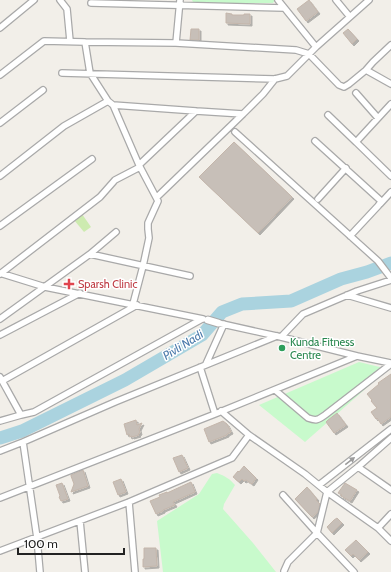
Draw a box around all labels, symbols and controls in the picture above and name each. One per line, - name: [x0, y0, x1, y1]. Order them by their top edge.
- place label: Sparsh Clinic: [78, 277, 137, 291]
- marker: Sparsh Clinic: [63, 278, 75, 290]
- water label: Pivli Nadi: [160, 326, 206, 363]
- place label: Kunda Fitness Centre: [290, 335, 355, 362]
- marker: Kunda Fitness Centre: [277, 343, 287, 353]
- one-way arrow: [344, 457, 355, 466]
- scale bar: [18, 530, 124, 556]
- text: 100 m: [24, 536, 58, 551]

